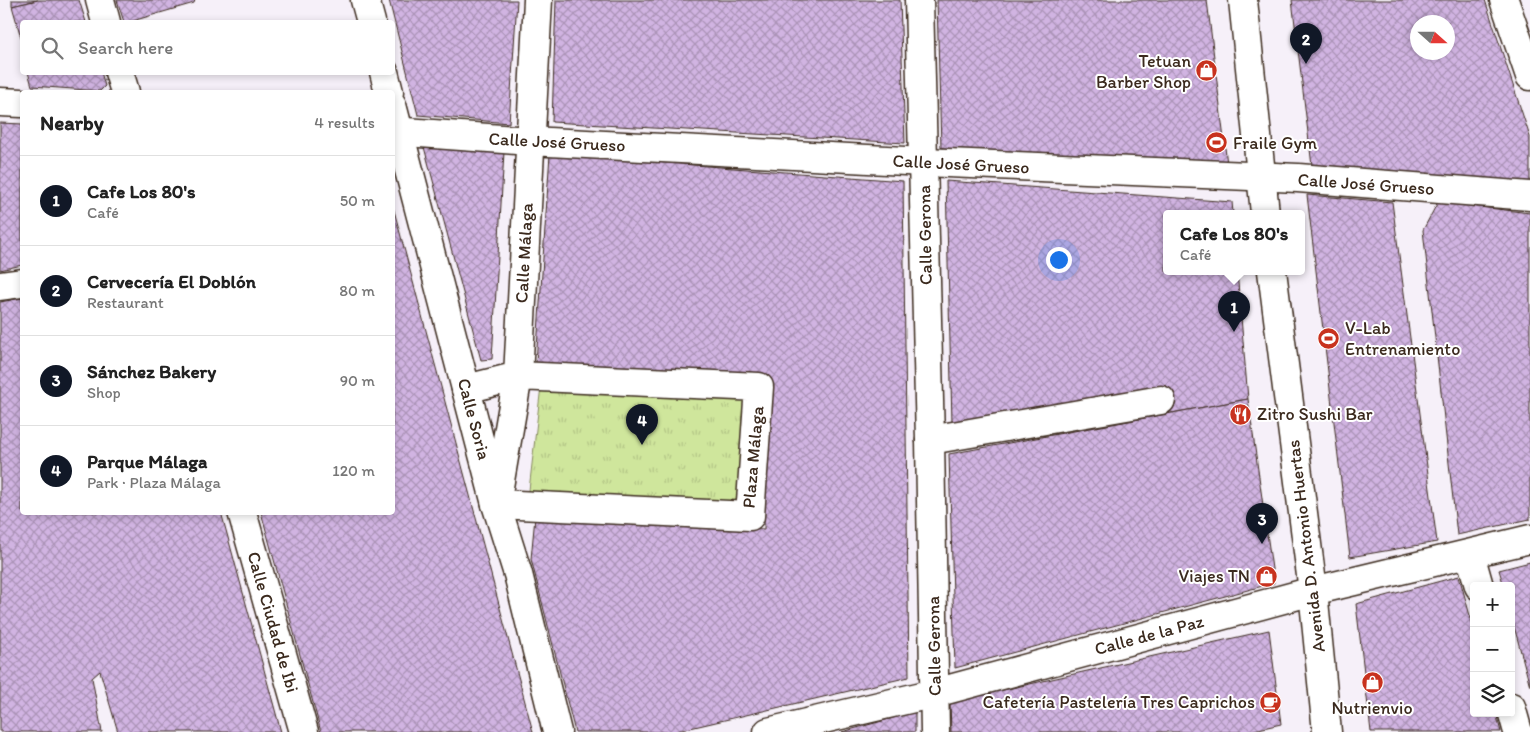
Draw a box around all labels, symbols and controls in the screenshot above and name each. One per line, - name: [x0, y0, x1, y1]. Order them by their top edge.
- north arrow: [1410, 15, 1455, 60]
- search box: [20, 20, 395, 75]
- pin: 2: [1290, 23, 1322, 64]
- icon: search: [38, 34, 66, 62]
- text: Search here: [78, 36, 173, 59]
- place label: Tetuan Barber Shop: [1096, 50, 1191, 93]
- shop icon: Tetuan Barber Shop: [1195, 59, 1219, 83]
- text: Nearby: [40, 110, 104, 135]
- text: 4 results: [314, 113, 375, 132]
- street label: Calle José Grueso: [488, 127, 626, 157]
- sports icon: Fraile Gym: [1205, 131, 1229, 155]
- place label: Fraile Gym: [1233, 132, 1317, 154]
- street label: Calle José Grueso: [892, 149, 1030, 179]
- street label: Calle José Grueso: [1297, 168, 1435, 200]
- text: Cafe Los 80's: [87, 180, 196, 203]
- street label: Calle Gerona: [913, 185, 937, 285]
- text: 1: [52, 191, 60, 210]
- text: 50 m: [340, 191, 375, 210]
- street label: Calle Málaga: [510, 202, 538, 304]
- text: Café: [87, 203, 119, 222]
- popup: [1163, 210, 1305, 275]
- text: Cafe Los 80's: [1180, 222, 1288, 245]
- text: Café: [1180, 245, 1211, 264]
- your location: [1046, 247, 1072, 273]
- text: Cervecería El Doblón: [87, 270, 256, 293]
- text: 2: [52, 281, 60, 300]
- text: 80 m: [339, 281, 375, 300]
- pin: 1: [1218, 291, 1250, 332]
- text: Restaurant: [87, 293, 164, 312]
- place label: V-Lab Entrenamiento: [1345, 317, 1460, 360]
- sports icon: V-Lab Entrenamiento: [1317, 326, 1341, 350]
- text: Sánchez Bakery: [87, 360, 216, 383]
- text: 3: [52, 371, 60, 390]
- text: 90 m: [340, 371, 375, 390]
- street label: Calle Soria: [453, 376, 495, 462]
- text: Shop: [87, 383, 121, 402]
- restaurant icon: Zitro Sushi Bar: [1229, 402, 1253, 426]
- place label: Zitro Sushi Bar: [1257, 403, 1373, 425]
- pin: 4: [626, 404, 658, 445]
- street label: Plaza Málaga: [738, 404, 768, 509]
- street label: Avenida D. Antonio Huertas: [1282, 439, 1330, 653]
- text: Parque Málaga: [87, 450, 207, 473]
- text: 4: [51, 461, 61, 480]
- text: 120 m: [332, 461, 375, 480]
- text: Park · Plaza Málaga: [87, 473, 221, 492]
- pin: 3: [1246, 503, 1278, 544]
- street label: Calle Ciudad de Ibi: [242, 549, 304, 695]
- shop icon: Viajes TN: [1254, 564, 1278, 588]
- place label: Viajes TN: [1179, 565, 1250, 587]
- map controls: [1470, 582, 1515, 717]
- button: +: [1470, 582, 1515, 627]
- street label: Calle Gerona: [922, 596, 946, 696]
- street label: Calle de la Paz: [1092, 610, 1206, 660]
- button: −: [1470, 627, 1515, 672]
- shop icon: Nutrienvio: [1360, 671, 1384, 695]
- button: layers: [1470, 672, 1515, 717]
- cafe icon: Cafetería Pastelería Tres Caprichos: [1259, 690, 1283, 714]
- place label: Cafetería Pastelería Tres Caprichos: [982, 691, 1255, 713]
- place label: Nutrienvio: [1331, 697, 1413, 719]

